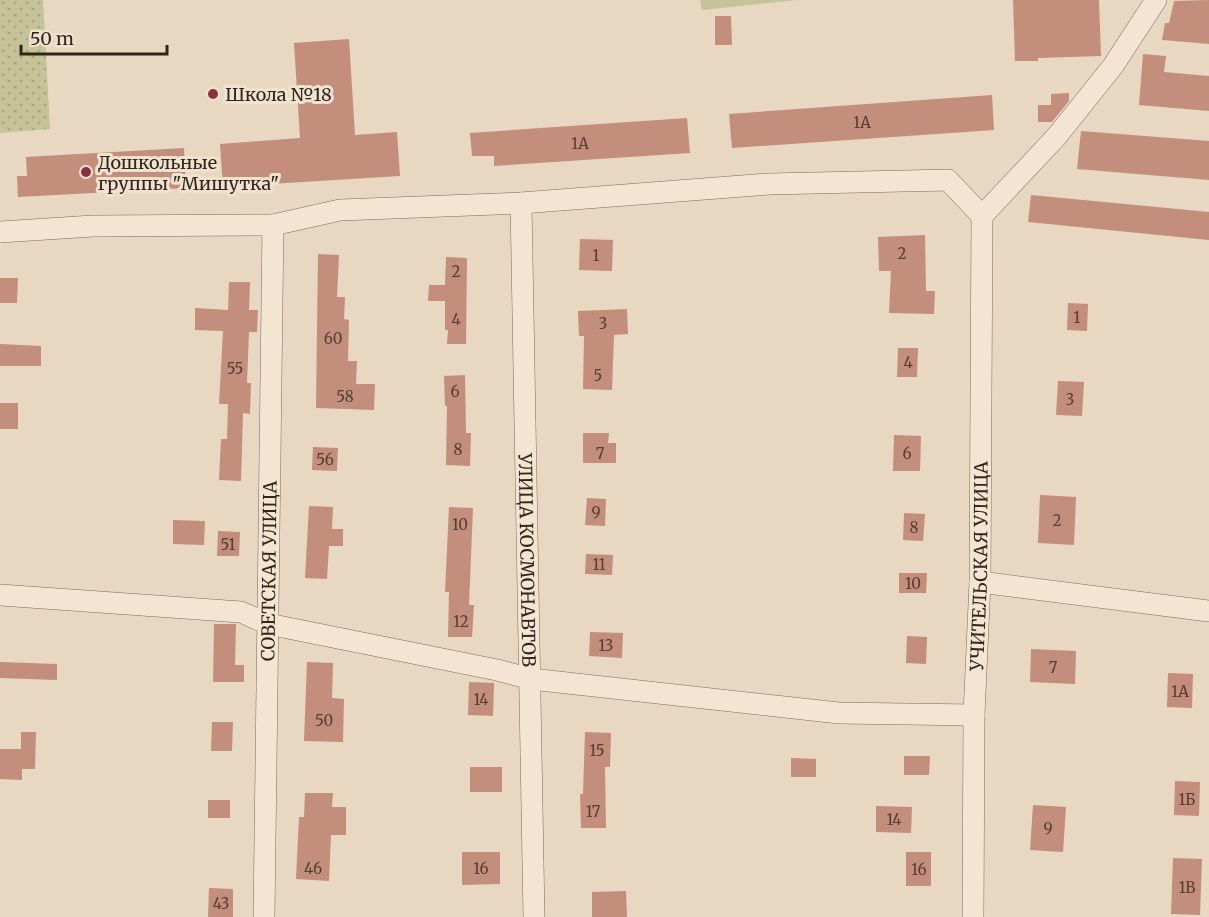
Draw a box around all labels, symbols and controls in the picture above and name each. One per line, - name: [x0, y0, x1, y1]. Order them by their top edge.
- scale bar: [21, 18, 166, 56]
- text: 50 m: [30, 27, 74, 50]
- place label: Школа №18: [225, 83, 332, 106]
- marker: Школа №18: [206, 87, 220, 101]
- house number: 1А: [853, 113, 871, 132]
- house number: 1А: [571, 134, 589, 153]
- place label: Дошкольные группы "Мишутка": [98, 151, 279, 195]
- marker: Дошкольные группы "Мишутка": [79, 165, 93, 179]
- house number: 2: [898, 244, 907, 263]
- house number: 1: [593, 246, 600, 265]
- house number: 2: [452, 262, 461, 281]
- house number: 1: [1074, 308, 1081, 327]
- house number: 4: [451, 310, 461, 329]
- house number: 3: [599, 314, 607, 333]
- house number: 60: [324, 329, 342, 348]
- house number: 4: [903, 353, 913, 372]
- house number: 55: [227, 359, 243, 378]
- house number: 5: [594, 366, 602, 385]
- house number: 6: [450, 382, 460, 401]
- house number: 58: [336, 387, 354, 406]
- house number: 3: [1066, 390, 1074, 409]
- house number: 8: [454, 440, 463, 459]
- house number: 7: [596, 444, 605, 463]
- house number: 6: [902, 444, 912, 463]
- house number: 56: [316, 450, 334, 469]
- street label: УЛИЦА КОСМОНАВТОВ: [514, 452, 541, 667]
- street label: УЧИТЕЛЬСКАЯ УЛИЦА: [964, 461, 992, 672]
- street label: СОВЕТСКАЯ УЛИЦА: [256, 480, 281, 661]
- house number: 9: [591, 503, 601, 522]
- house number: 2: [1053, 511, 1062, 530]
- house number: 10: [452, 515, 468, 534]
- house number: 8: [910, 518, 919, 537]
- house number: 51: [221, 535, 236, 554]
- house number: 11: [592, 555, 606, 574]
- house number: 10: [905, 574, 921, 593]
- house number: 12: [453, 612, 469, 631]
- house number: 13: [599, 636, 613, 655]
- house number: 7: [1049, 658, 1058, 677]
- house number: 1А: [1171, 682, 1189, 701]
- house number: 14: [473, 690, 489, 709]
- house number: 50: [315, 711, 333, 730]
- house number: 15: [589, 741, 605, 760]
- house number: 1Б: [1179, 790, 1195, 809]
- house number: 17: [586, 802, 601, 821]
- house number: 14: [886, 810, 902, 829]
- house number: 9: [1043, 819, 1053, 838]
- house number: 46: [304, 859, 322, 878]
- house number: 16: [473, 859, 489, 878]
- house number: 16: [911, 860, 927, 879]
- house number: 1В: [1179, 878, 1195, 897]
- house number: 43: [213, 894, 229, 913]

